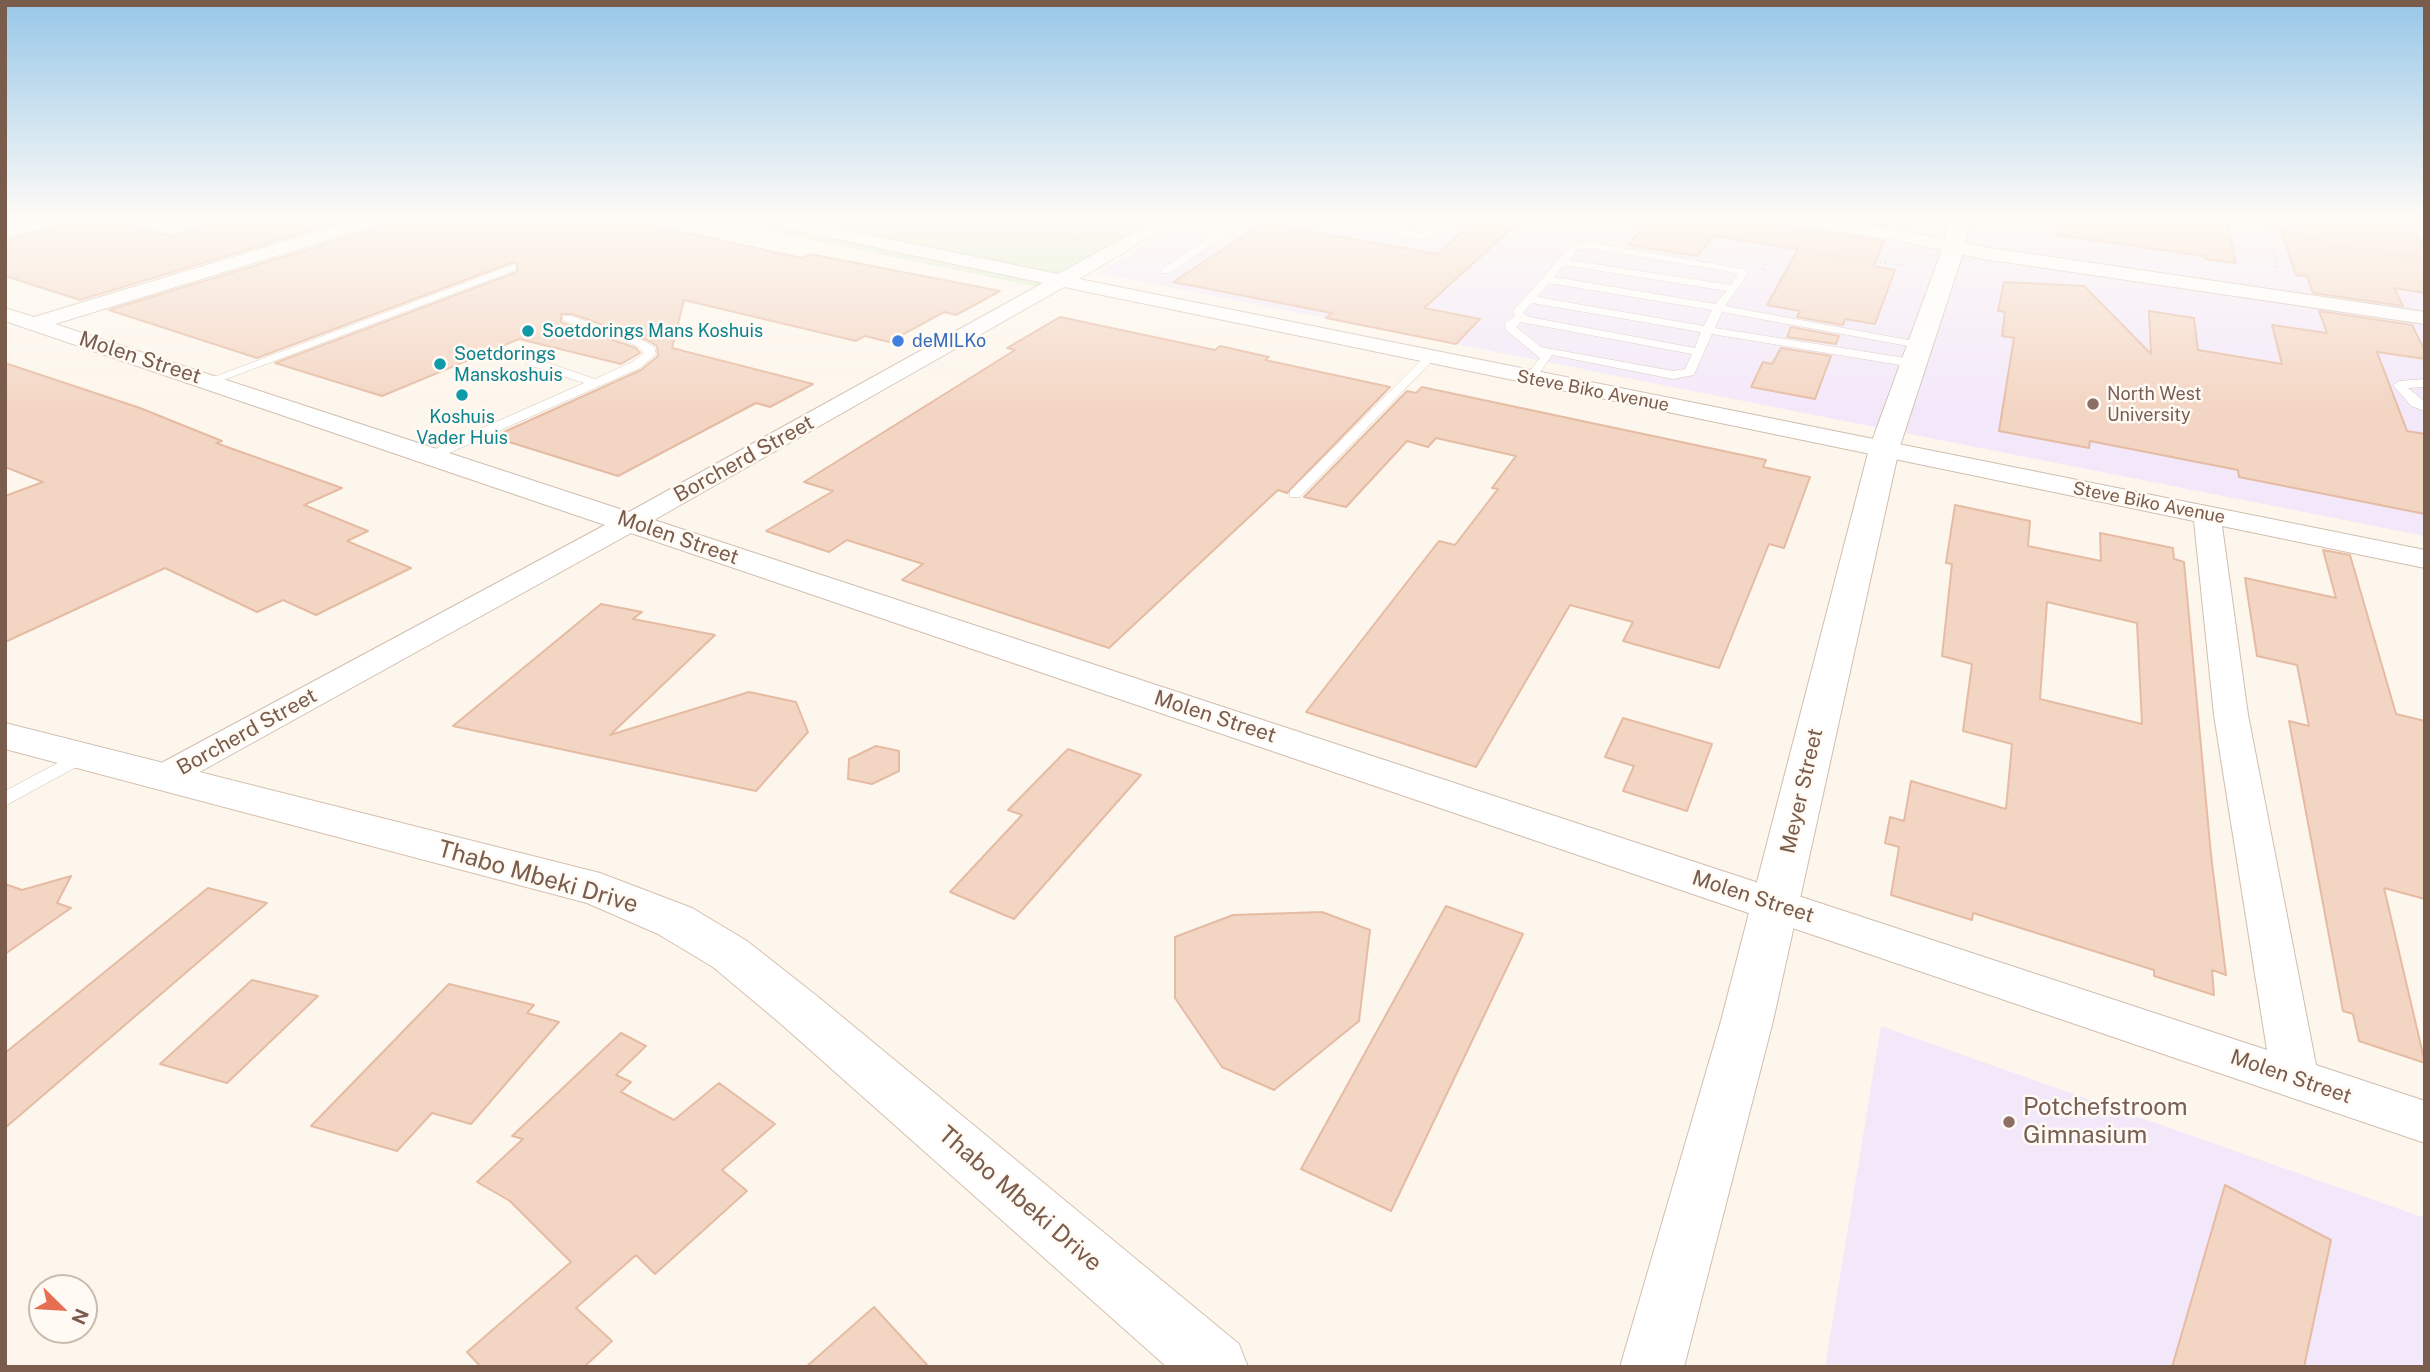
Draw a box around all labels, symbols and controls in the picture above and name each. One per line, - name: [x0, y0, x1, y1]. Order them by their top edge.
- place label: Soetdorings Mans Koshuis: [542, 320, 763, 342]
- marker: Soetdorings Mans Koshuis: [520, 323, 536, 339]
- street label: Molen Street: [76, 326, 204, 390]
- place label: deMILKo: [912, 330, 986, 352]
- marker: deMILKo: [890, 333, 906, 349]
- place label: Soetdorings Manskoshuis: [454, 343, 563, 386]
- marker: Soetdorings Manskoshuis: [432, 356, 448, 372]
- street label: Steve Biko Avenue: [1515, 366, 1671, 416]
- place label: North West University: [2107, 383, 2202, 426]
- marker: Koshuis Vader Huis: [454, 387, 470, 403]
- marker: North West University: [2085, 396, 2101, 412]
- place label: Koshuis Vader Huis: [416, 406, 508, 448]
- street label: Borcherd Street: [670, 410, 818, 508]
- street label: Steve Biko Avenue: [2071, 478, 2227, 528]
- street label: Molen Street: [614, 505, 742, 571]
- street label: Borcherd Street: [173, 683, 321, 781]
- street label: Molen Street: [1151, 685, 1279, 749]
- street label: Meyer Street: [1775, 726, 1829, 856]
- street label: Thabo Mbeki Drive: [435, 835, 641, 919]
- street label: Molen Street: [1689, 865, 1817, 929]
- street label: Molen Street: [2227, 1044, 2355, 1110]
- place label: Potchefstroom Gimnasium: [2023, 1094, 2188, 1150]
- marker: Potchefstroom Gimnasium: [2001, 1114, 2017, 1130]
- street label: Thabo Mbeki Drive: [932, 1120, 1108, 1278]
- north arrow: [28, 1274, 98, 1344]
- text: N: [67, 1305, 93, 1328]

